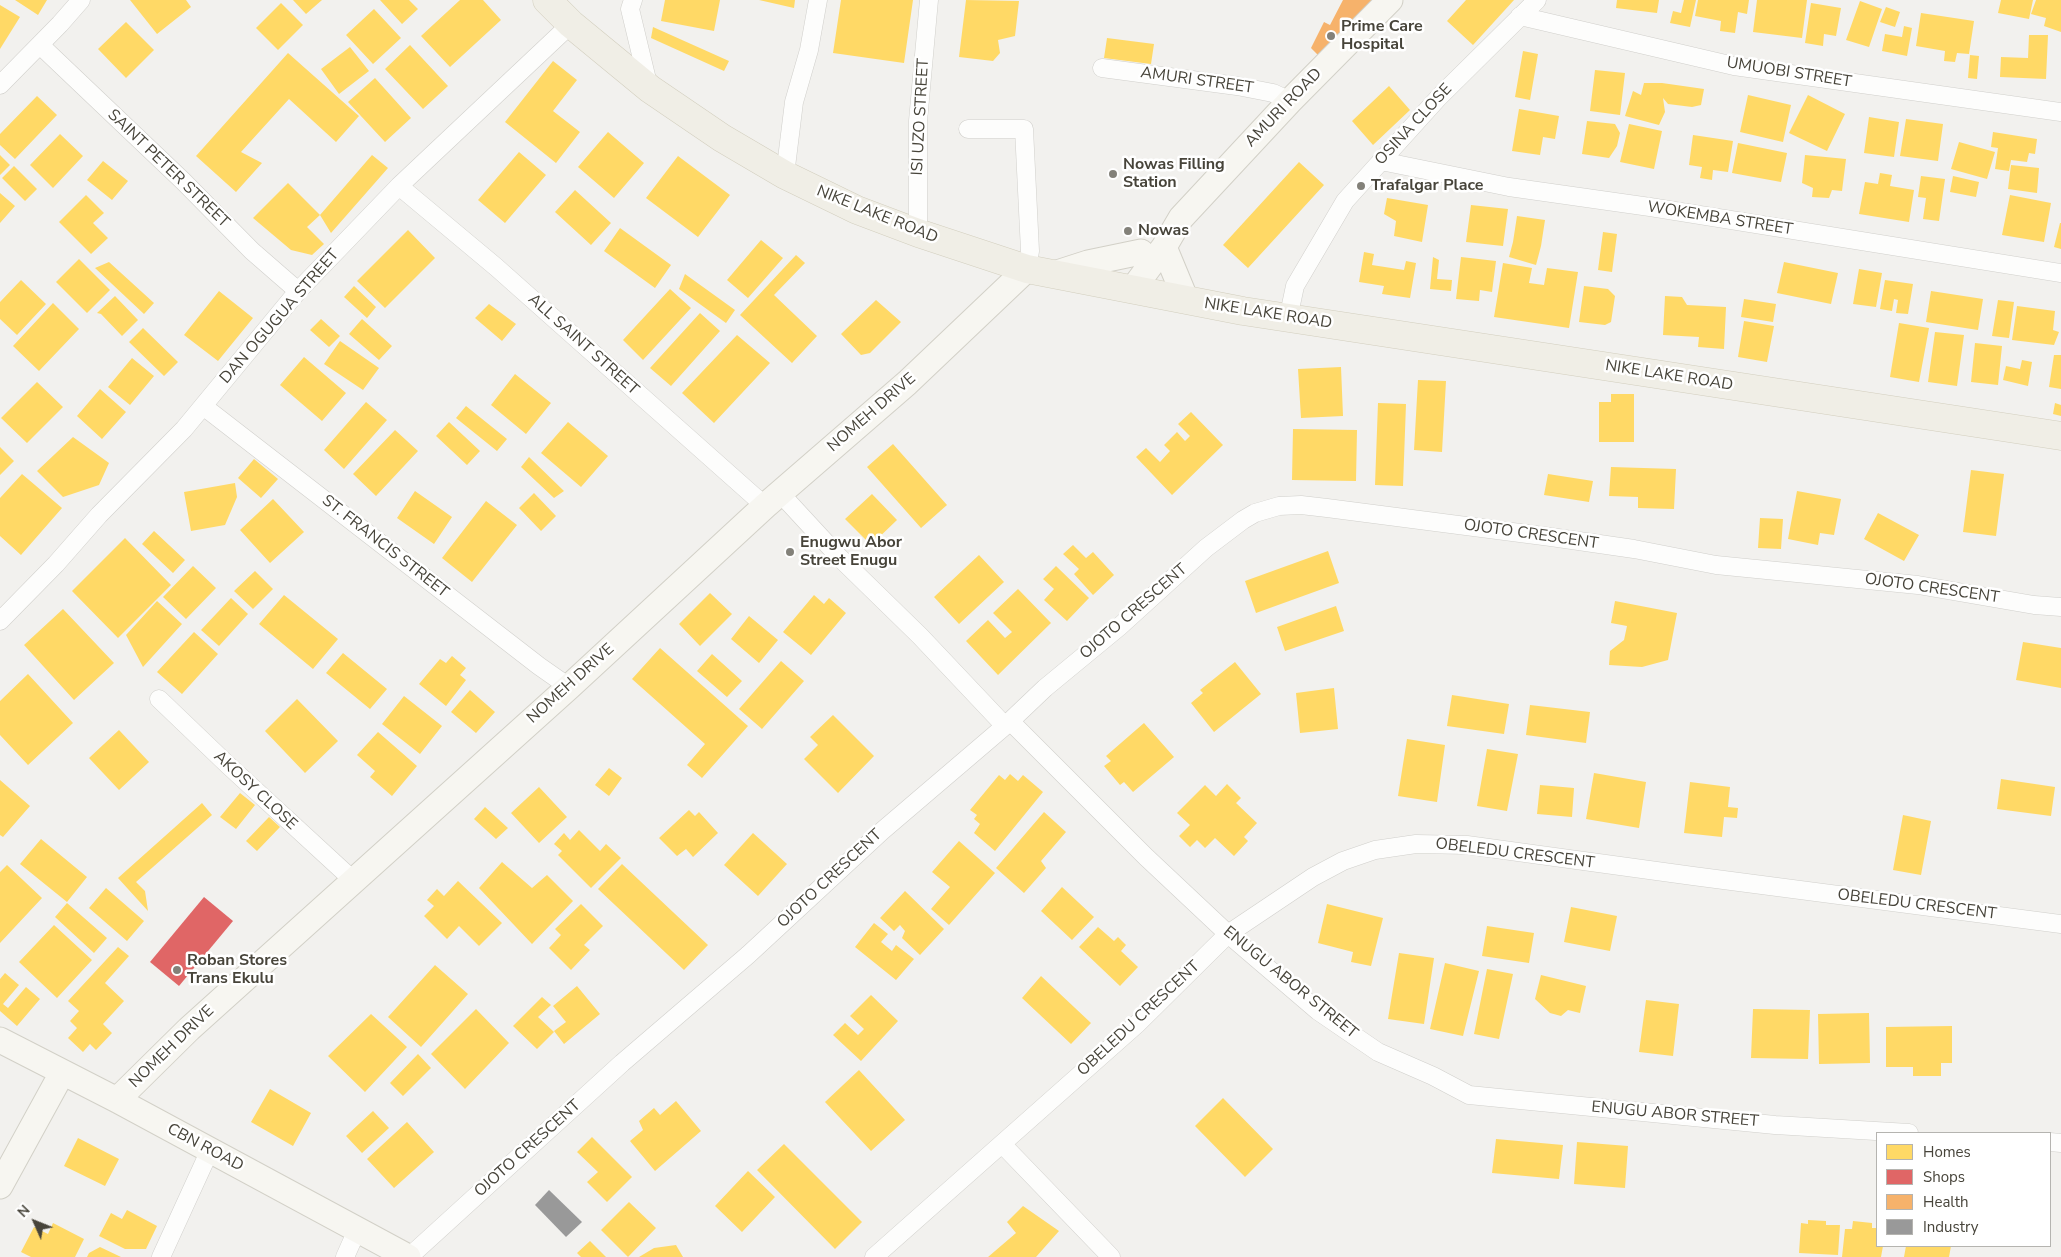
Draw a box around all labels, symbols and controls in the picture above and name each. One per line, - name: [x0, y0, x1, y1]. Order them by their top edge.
- place label: Prime Care Hospital: [1341, 17, 1423, 55]
- marker: Prime Care Hospital: [1325, 30, 1337, 42]
- street label: UMUOBI STREET: [1725, 54, 1853, 92]
- street label: ISI UZO STREET: [908, 58, 934, 176]
- street label: AMURI STREET: [1139, 64, 1255, 98]
- street label: AMURI ROAD: [1242, 65, 1326, 151]
- street label: OSINA CLOSE: [1371, 80, 1457, 170]
- street label: SAINT PETER STREET: [103, 106, 233, 232]
- place label: Nowas Filling Station: [1123, 155, 1225, 193]
- marker: Nowas Filling Station: [1107, 168, 1119, 180]
- place label: Trafalgar Place: [1371, 176, 1484, 196]
- marker: Trafalgar Place: [1355, 180, 1367, 192]
- street label: NIKE LAKE ROAD: [814, 182, 940, 248]
- street label: WOKEMBA STREET: [1646, 198, 1794, 240]
- place label: Nowas: [1138, 221, 1189, 241]
- marker: Nowas: [1122, 225, 1134, 237]
- street label: DAN OGUGUA STREET: [216, 246, 344, 388]
- street label: ALL SAINT STREET: [524, 290, 642, 400]
- street label: NIKE LAKE ROAD: [1203, 294, 1333, 334]
- street label: NIKE LAKE ROAD: [1604, 356, 1734, 396]
- street label: NOMEH DRIVE: [824, 370, 920, 456]
- street label: ST. FRANCIS STREET: [318, 492, 452, 602]
- street label: OJOTO CRESCENT: [1462, 516, 1600, 554]
- place label: Enugwu Abor Street Enugu: [800, 533, 902, 571]
- marker: Enugwu Abor Street Enugu: [784, 546, 796, 558]
- street label: OJOTO CRESCENT: [1076, 560, 1192, 664]
- street label: OJOTO CRESCENT: [1863, 570, 2001, 608]
- street label: NOMEH DRIVE: [524, 640, 618, 728]
- street label: AKOSY CLOSE: [209, 747, 301, 835]
- street label: OJOTO CRESCENT: [774, 826, 886, 932]
- street label: OBELEDU CRESCENT: [1434, 835, 1596, 873]
- street label: OBELEDU CRESCENT: [1836, 886, 1998, 924]
- street label: ENUGU ABOR STREET: [1219, 923, 1361, 1043]
- place label: Roban Stores Trans Ekulu: [187, 951, 287, 989]
- street label: OBELEDU CRESCENT: [1074, 957, 1204, 1081]
- marker: Roban Stores Trans Ekulu: [171, 964, 183, 976]
- street label: NOMEH DRIVE: [126, 1002, 218, 1092]
- street label: OJOTO CRESCENT: [471, 1096, 585, 1202]
- street label: ENUGU ABOR STREET: [1591, 1098, 1759, 1132]
- street label: CBN ROAD: [164, 1120, 246, 1176]
- legend: [1876, 1132, 2051, 1247]
- text: Homes: [1923, 1142, 1971, 1162]
- text: Shops: [1923, 1167, 1965, 1187]
- text: Health: [1923, 1192, 1968, 1212]
- north arrow: [10, 1197, 60, 1247]
- text: N: [13, 1201, 34, 1222]
- text: Industry: [1923, 1217, 1978, 1237]

